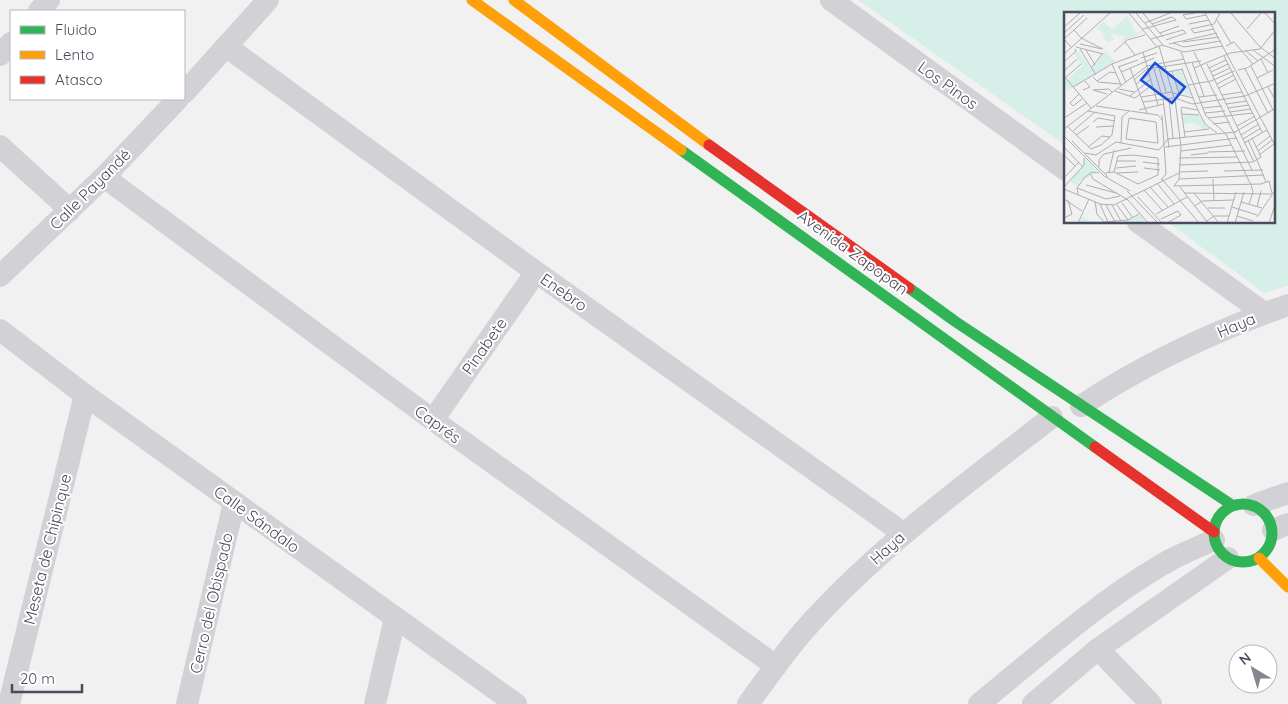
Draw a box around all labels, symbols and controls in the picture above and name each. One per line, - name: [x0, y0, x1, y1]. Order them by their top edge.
- legend: [10, 10, 185, 100]
- inset map: [1064, 12, 1276, 224]
- text: Fluido: [55, 20, 97, 39]
- text: Lento: [55, 45, 94, 64]
- street label: Los Pinos: [914, 57, 982, 113]
- text: Atasco: [55, 70, 103, 89]
- street label: Calle Payandé: [45, 144, 135, 234]
- street label: Avenida Zapopan: [794, 205, 912, 299]
- street label: Enebro: [537, 269, 591, 315]
- street label: Haya: [1214, 308, 1258, 342]
- street label: Pinabete: [457, 314, 511, 378]
- street label: Caprés: [411, 401, 465, 447]
- street label: Meseta de Chipinque: [19, 472, 75, 626]
- street label: Calle Sándalo: [210, 481, 304, 557]
- street label: Haya: [865, 527, 909, 569]
- street label: Cerro del Obispado: [185, 531, 237, 675]
- north arrow: [1228, 644, 1278, 694]
- text: N: [1235, 648, 1255, 669]
- scale bar: [12, 662, 82, 694]
- text: 20 m: [20, 669, 55, 688]

